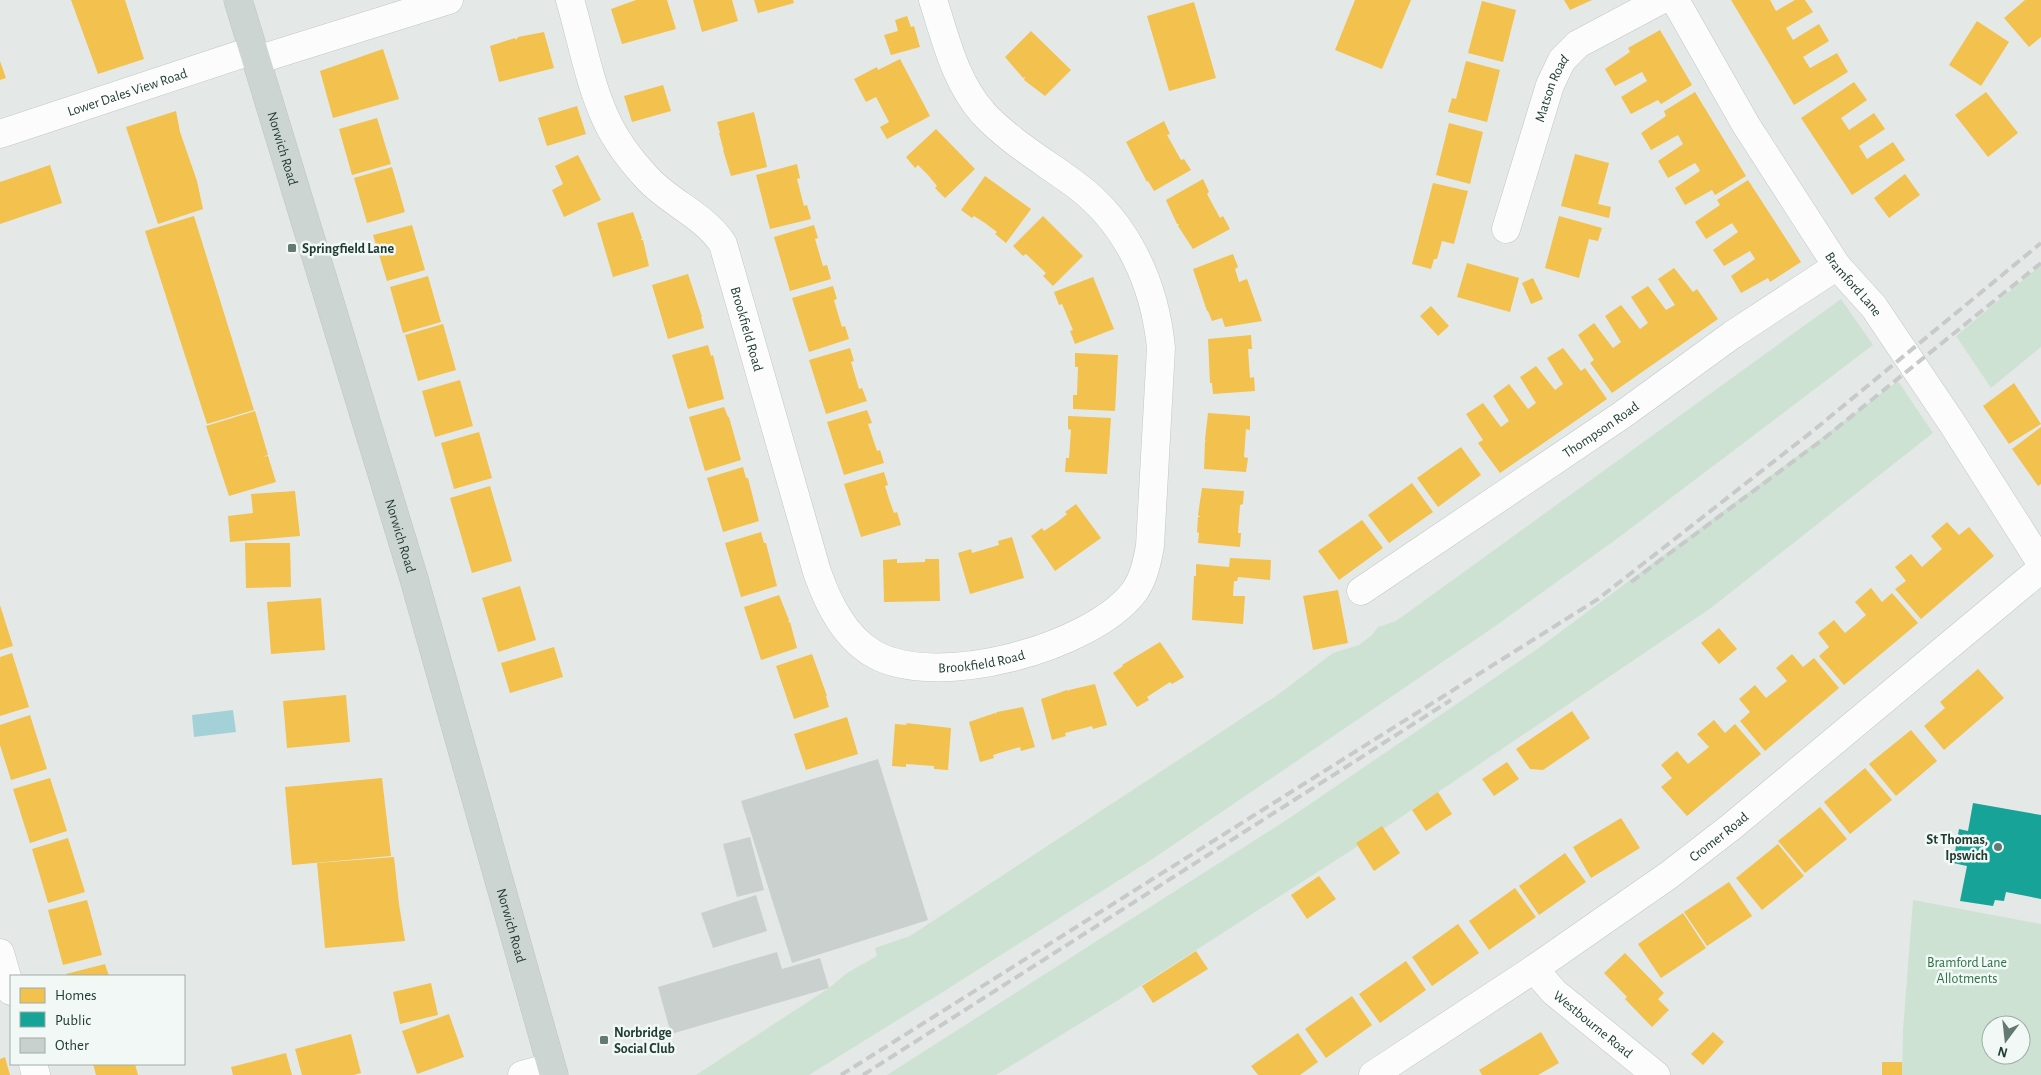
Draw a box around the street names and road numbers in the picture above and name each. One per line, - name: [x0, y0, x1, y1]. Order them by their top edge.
- street label: Matson Road: [1533, 52, 1571, 124]
- street label: Lower Dales View Road: [66, 67, 189, 119]
- street label: Norwich Road: [264, 110, 300, 187]
- street label: Bramford Lane: [1822, 250, 1884, 319]
- street label: Brookfield Road: [728, 285, 765, 373]
- street label: Thompson Road: [1561, 399, 1642, 461]
- street label: Norwich Road: [382, 497, 418, 575]
- street label: Brookfield Road: [938, 648, 1026, 675]
- street label: Cromer Road: [1687, 810, 1751, 865]
- street label: Norwich Road: [494, 887, 528, 964]
- street label: Westbourne Road: [1550, 988, 1635, 1061]

